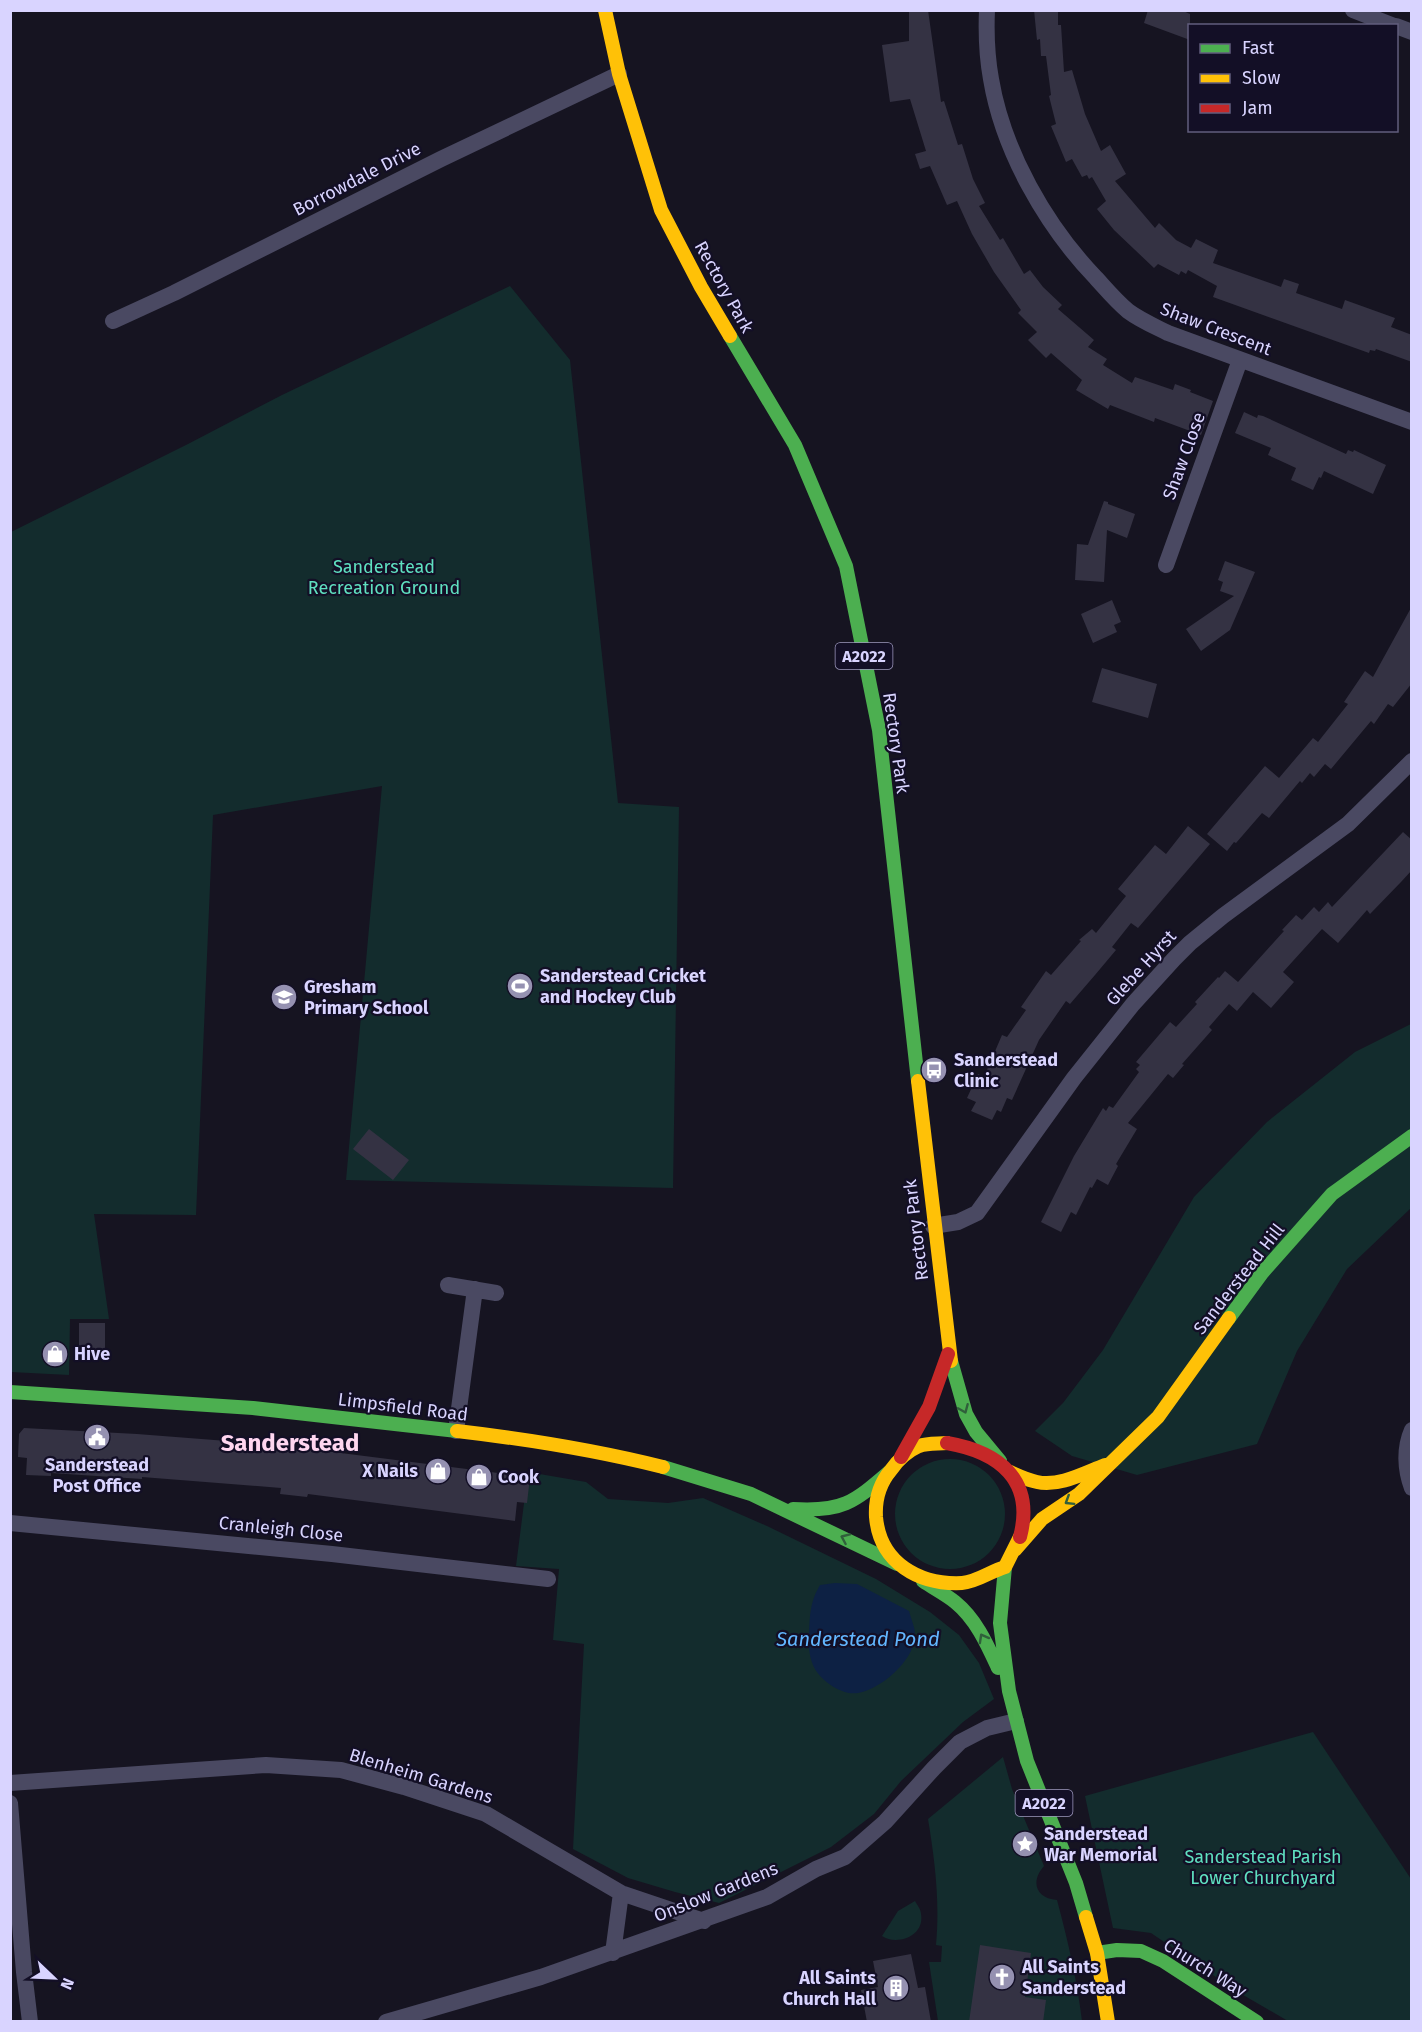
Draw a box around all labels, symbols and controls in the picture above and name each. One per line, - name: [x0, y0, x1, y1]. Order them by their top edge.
- legend: [1188, 24, 1398, 132]
- text: Fast: [1242, 37, 1275, 59]
- text: Slow: [1242, 67, 1281, 89]
- text: Jam: [1242, 97, 1273, 119]
- street label: Borrowdale Drive: [289, 137, 425, 221]
- street label: Rectory Park: [690, 237, 759, 338]
- street label: Shaw Crescent: [1157, 298, 1275, 360]
- street label: Shaw Close: [1158, 409, 1210, 503]
- park label: Sanderstead Recreation Ground: [308, 556, 460, 599]
- road number: A2022: [836, 643, 892, 669]
- street label: Rectory Park: [878, 691, 914, 796]
- street label: Glebe Hyrst: [1101, 925, 1181, 1010]
- place label: Sanderstead Cricket and Hockey Club: [540, 965, 707, 1008]
- sports icon: Sanderstead Cricket and Hockey Club: [505, 971, 535, 1001]
- place label: Gresham Primary School: [304, 976, 429, 1019]
- school or university icon: Gresham Primary School: [269, 982, 299, 1012]
- place label: Sanderstead Clinic: [954, 1049, 1058, 1092]
- bus stop icon: Sanderstead Clinic: [919, 1055, 949, 1085]
- street label: Rectory Park: [899, 1177, 933, 1282]
- street label: Sanderstead Hill: [1189, 1219, 1289, 1339]
- shop icon: Hive: [40, 1339, 70, 1369]
- place label: Hive: [74, 1343, 110, 1365]
- street label: Limpsfield Road: [337, 1388, 469, 1426]
- one-way arrow: [957, 1402, 969, 1413]
- public building icon: Sanderstead Post Office: [82, 1422, 112, 1452]
- district label: Sanderstead: [221, 1429, 359, 1457]
- place label: Sanderstead Post Office: [45, 1454, 149, 1497]
- shop icon: X Nails: [423, 1456, 453, 1486]
- place label: X Nails: [361, 1460, 418, 1482]
- shop icon: Cook: [464, 1462, 494, 1492]
- place label: Cook: [498, 1466, 540, 1488]
- one-way arrow: [1065, 1493, 1075, 1505]
- street label: Cranleigh Close: [218, 1512, 344, 1546]
- one-way arrow: [841, 1533, 852, 1545]
- water label: Sanderstead Pond: [775, 1627, 940, 1651]
- one-way arrow: [979, 1634, 990, 1644]
- street label: Blenheim Gardens: [346, 1744, 496, 1808]
- road number: A2022: [1016, 1790, 1072, 1816]
- place label: Sanderstead War Memorial: [1044, 1823, 1158, 1866]
- place icon: Sanderstead War Memorial: [1010, 1829, 1040, 1859]
- park label: Sanderstead Parish Lower Churchyard: [1184, 1846, 1342, 1889]
- street label: Onslow Gardens: [651, 1857, 781, 1927]
- street label: Church Way: [1159, 1934, 1251, 2002]
- north arrow: [24, 1948, 84, 2008]
- place label: All Saints Sanderstead: [1021, 1956, 1126, 1999]
- church icon: All Saints Sanderstead: [987, 1962, 1017, 1992]
- place label: All Saints Church Hall: [783, 1967, 877, 2010]
- building icon: All Saints Church Hall: [881, 1973, 911, 2003]
- text: N: [57, 1975, 78, 1992]

